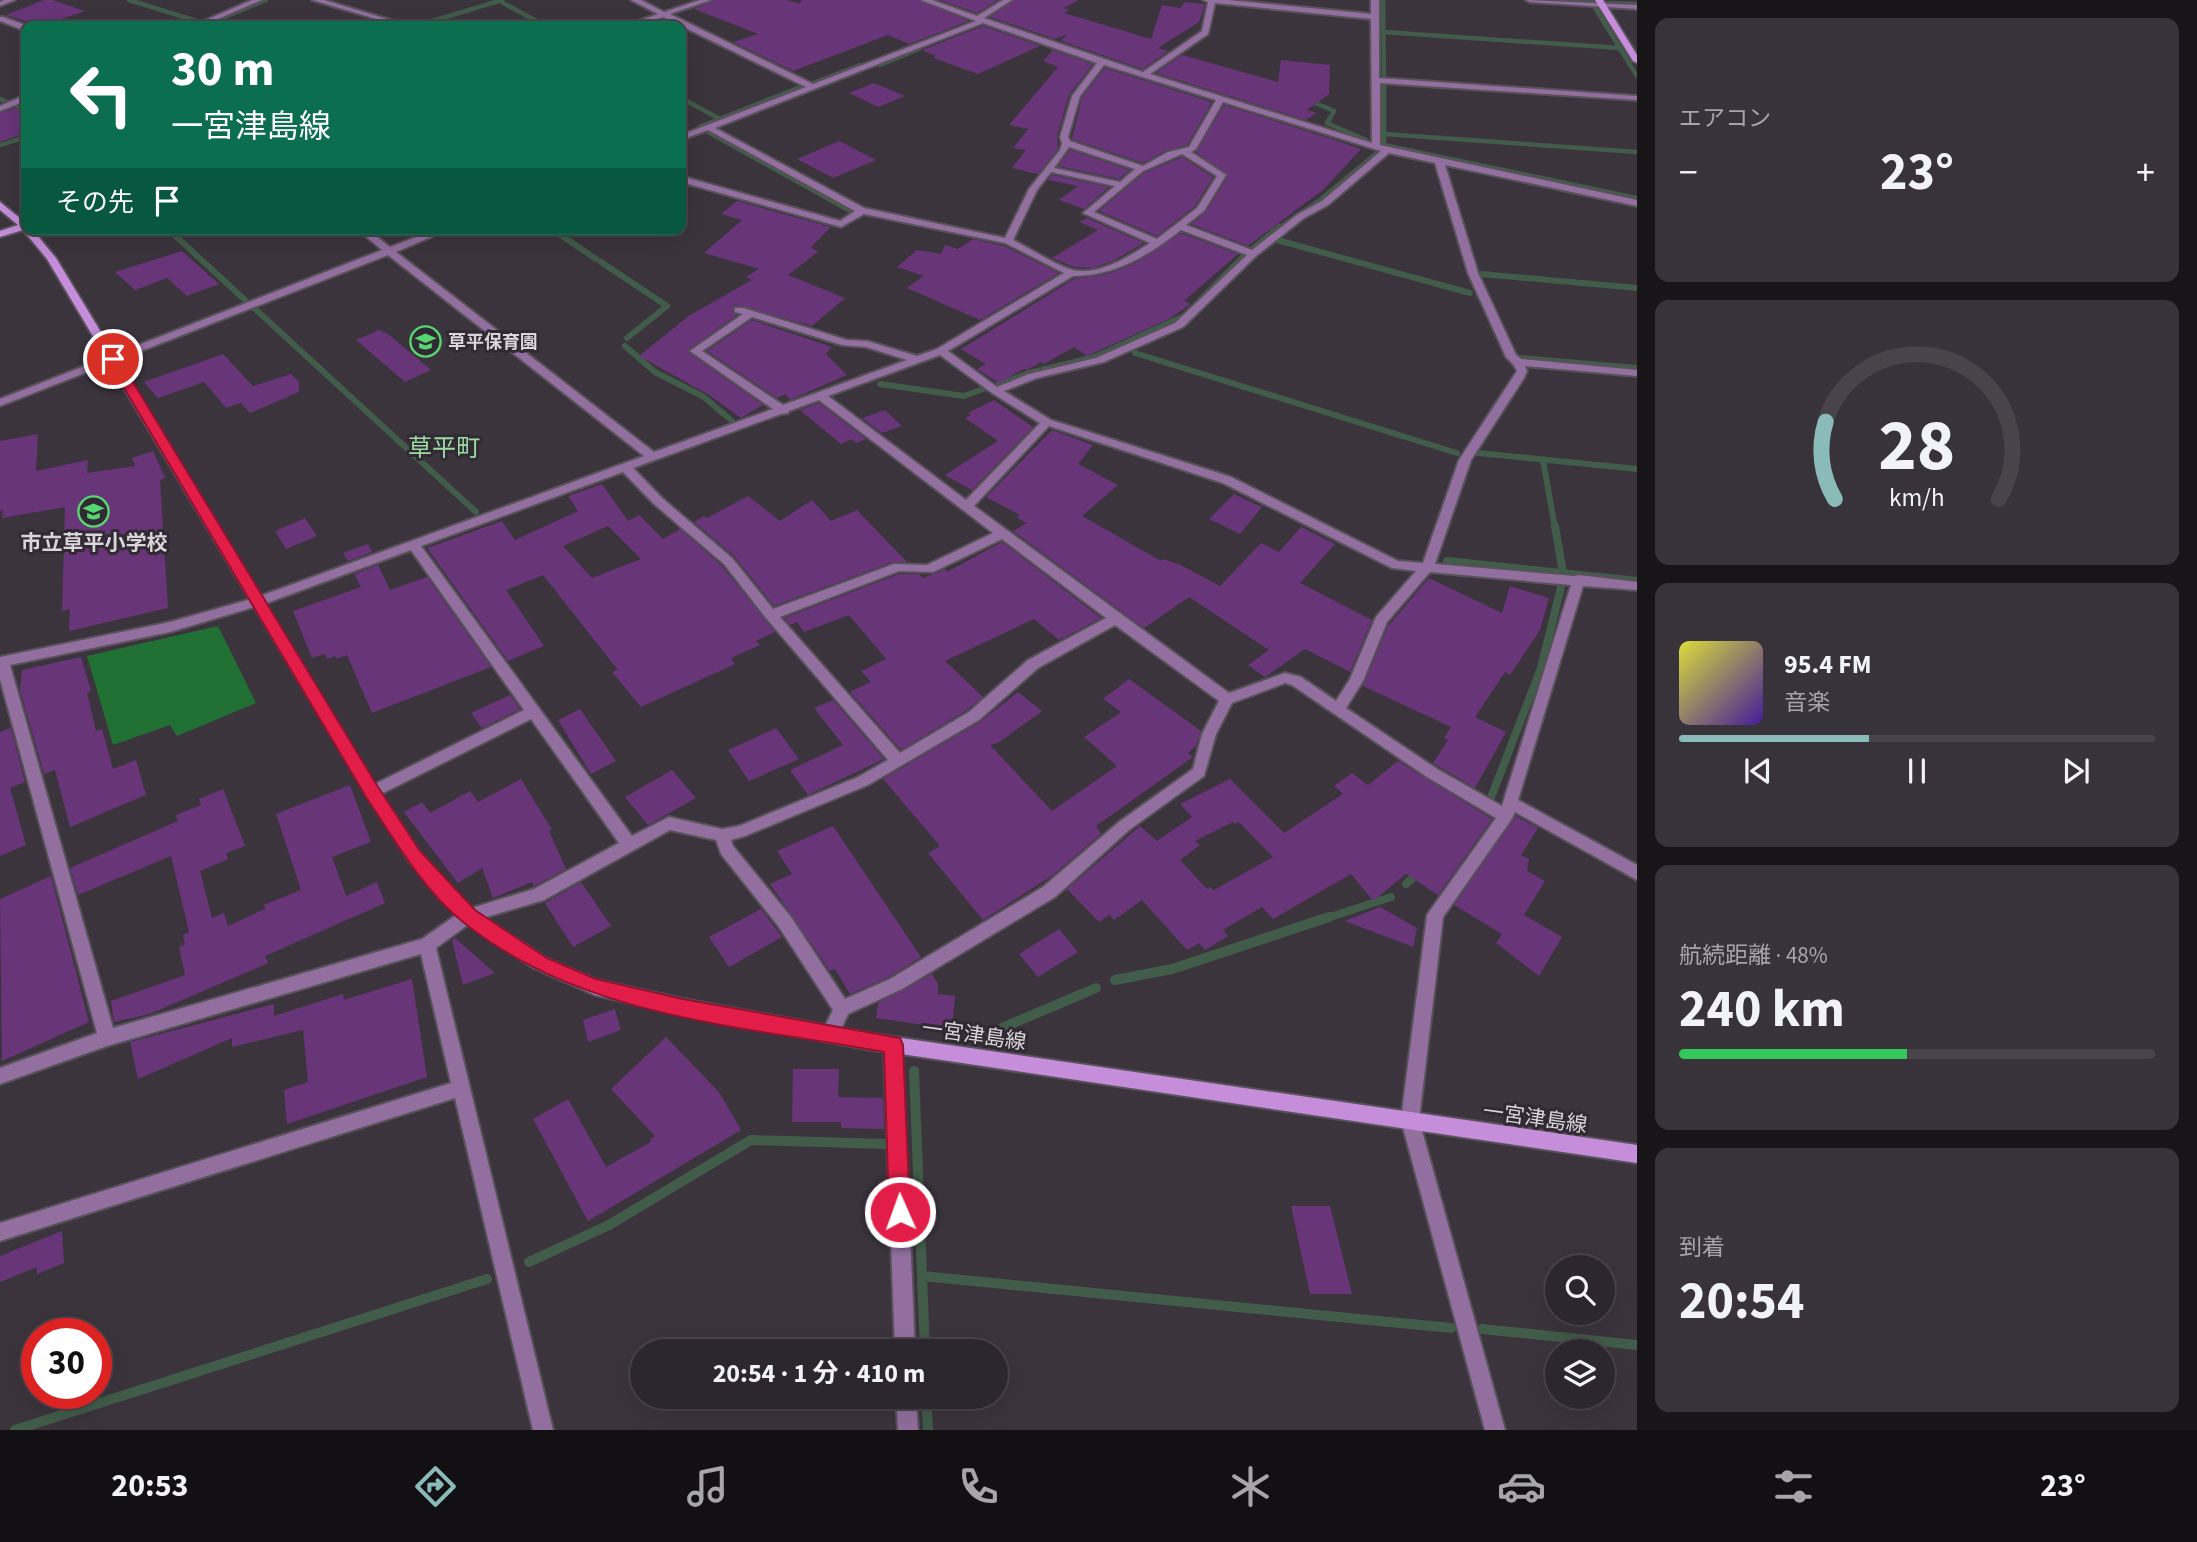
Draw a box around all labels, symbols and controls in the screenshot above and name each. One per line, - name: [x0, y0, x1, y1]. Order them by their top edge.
- text: 30 m: [171, 35, 275, 105]
- icon: left: [56, 49, 147, 140]
- text: エアコン: [1679, 102, 1771, 135]
- text: 一宮津島線: [171, 104, 331, 150]
- text: 23°: [1880, 136, 1954, 210]
- text: −: [1679, 146, 1698, 200]
- text: +: [2136, 146, 2155, 200]
- icon: arrive: [148, 182, 186, 220]
- text: その先: [56, 184, 134, 221]
- school or university icon: 草平保育園: [408, 325, 442, 359]
- pin: [83, 329, 143, 389]
- place label: 草平保育園: [448, 330, 538, 355]
- icon: arrive: [94, 340, 132, 378]
- text: 28: [1879, 394, 1955, 498]
- district label: 草平町: [408, 431, 480, 466]
- text: km/h: [1889, 479, 1945, 515]
- school or university icon: 市立草平小学校: [77, 494, 111, 528]
- place label: 市立草平小学校: [21, 528, 168, 558]
- text: 95.4 FM: [1784, 646, 1872, 683]
- text: 音楽: [1784, 686, 1830, 719]
- icon: previous: [1739, 752, 1777, 790]
- icon: pause: [1898, 752, 1936, 790]
- icon: next: [2057, 752, 2095, 790]
- text: 航続距離 · 48%: [1679, 939, 1828, 972]
- text: 240 km: [1679, 973, 1845, 1047]
- street label: 一宮津島線: [920, 1013, 1028, 1057]
- street label: 一宮津島線: [1481, 1096, 1589, 1140]
- position arrow: [863, 1175, 937, 1249]
- text: 到着: [1679, 1231, 1725, 1264]
- map controls: [1545, 1255, 1615, 1409]
- button: search: [1545, 1255, 1615, 1325]
- text: 20:54: [1679, 1265, 1804, 1339]
- speed limit sign: 30: [21, 1318, 112, 1409]
- button: layers: [1545, 1339, 1615, 1409]
- text: 20:54 · 1 分 · 410 m: [713, 1355, 925, 1392]
- icon: directions: [411, 1462, 460, 1511]
- icon: music: [683, 1462, 732, 1511]
- icon: phone: [954, 1462, 1003, 1511]
- icon: climate: [1226, 1462, 1275, 1511]
- icon: car: [1497, 1462, 1546, 1511]
- icon: filters: [1769, 1462, 1818, 1511]
- text: 20:53: [111, 1463, 188, 1509]
- text: 23°: [2040, 1463, 2086, 1509]

